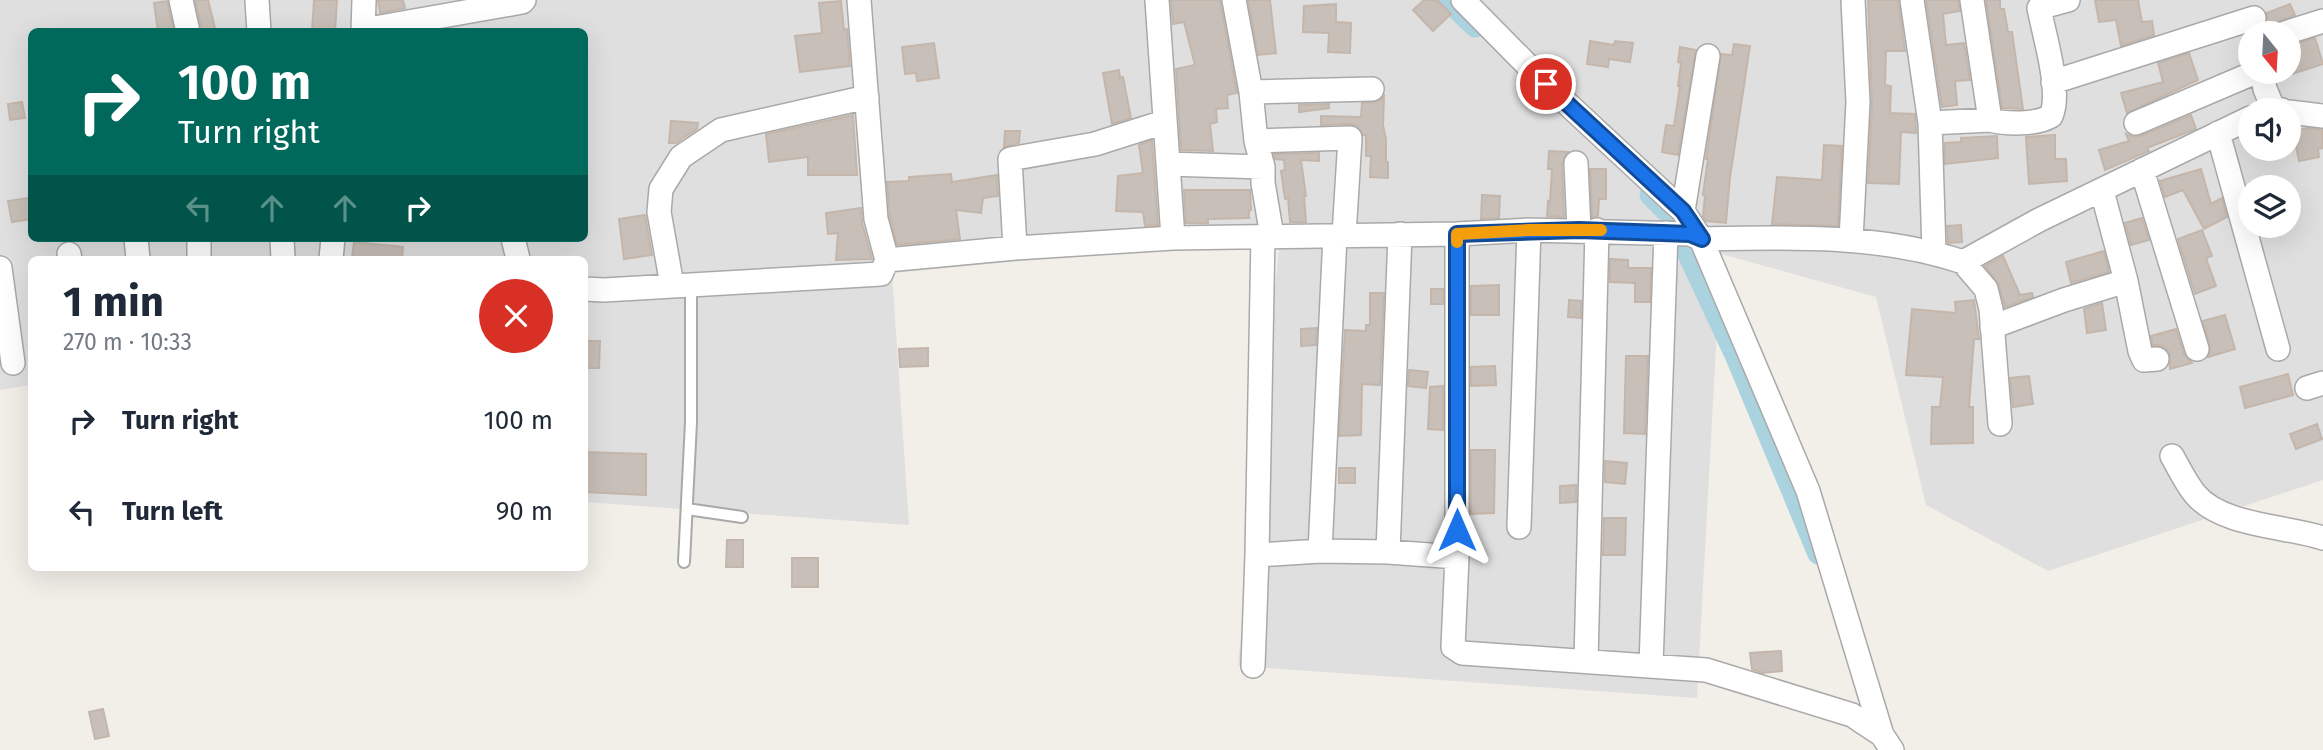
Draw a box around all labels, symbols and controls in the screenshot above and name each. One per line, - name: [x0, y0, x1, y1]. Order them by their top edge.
- north arrow: [2238, 21, 2301, 84]
- map controls: [2238, 21, 2301, 238]
- text: 100 m: [178, 53, 311, 112]
- pin: [1516, 54, 1576, 114]
- icon: right: [63, 56, 154, 147]
- icon: arrive: [1527, 65, 1565, 103]
- button: sound: [2238, 98, 2301, 161]
- text: Turn right: [178, 113, 320, 151]
- button: layers: [2238, 175, 2301, 238]
- icon: left: [180, 189, 218, 227]
- icon: ahead: [253, 189, 291, 227]
- icon: ahead: [326, 189, 364, 227]
- icon: right: [399, 189, 437, 227]
- text: 1 min: [63, 277, 164, 327]
- button: close: [479, 279, 553, 353]
- text: 270 m · 10:33: [63, 328, 192, 356]
- icon: right: [63, 402, 101, 440]
- text: Turn right: [122, 405, 239, 436]
- text: 100 m: [484, 405, 553, 436]
- icon: left: [63, 493, 101, 531]
- position arrow: [1420, 493, 1494, 567]
- text: Turn left: [122, 496, 223, 527]
- text: 90 m: [496, 496, 553, 527]

